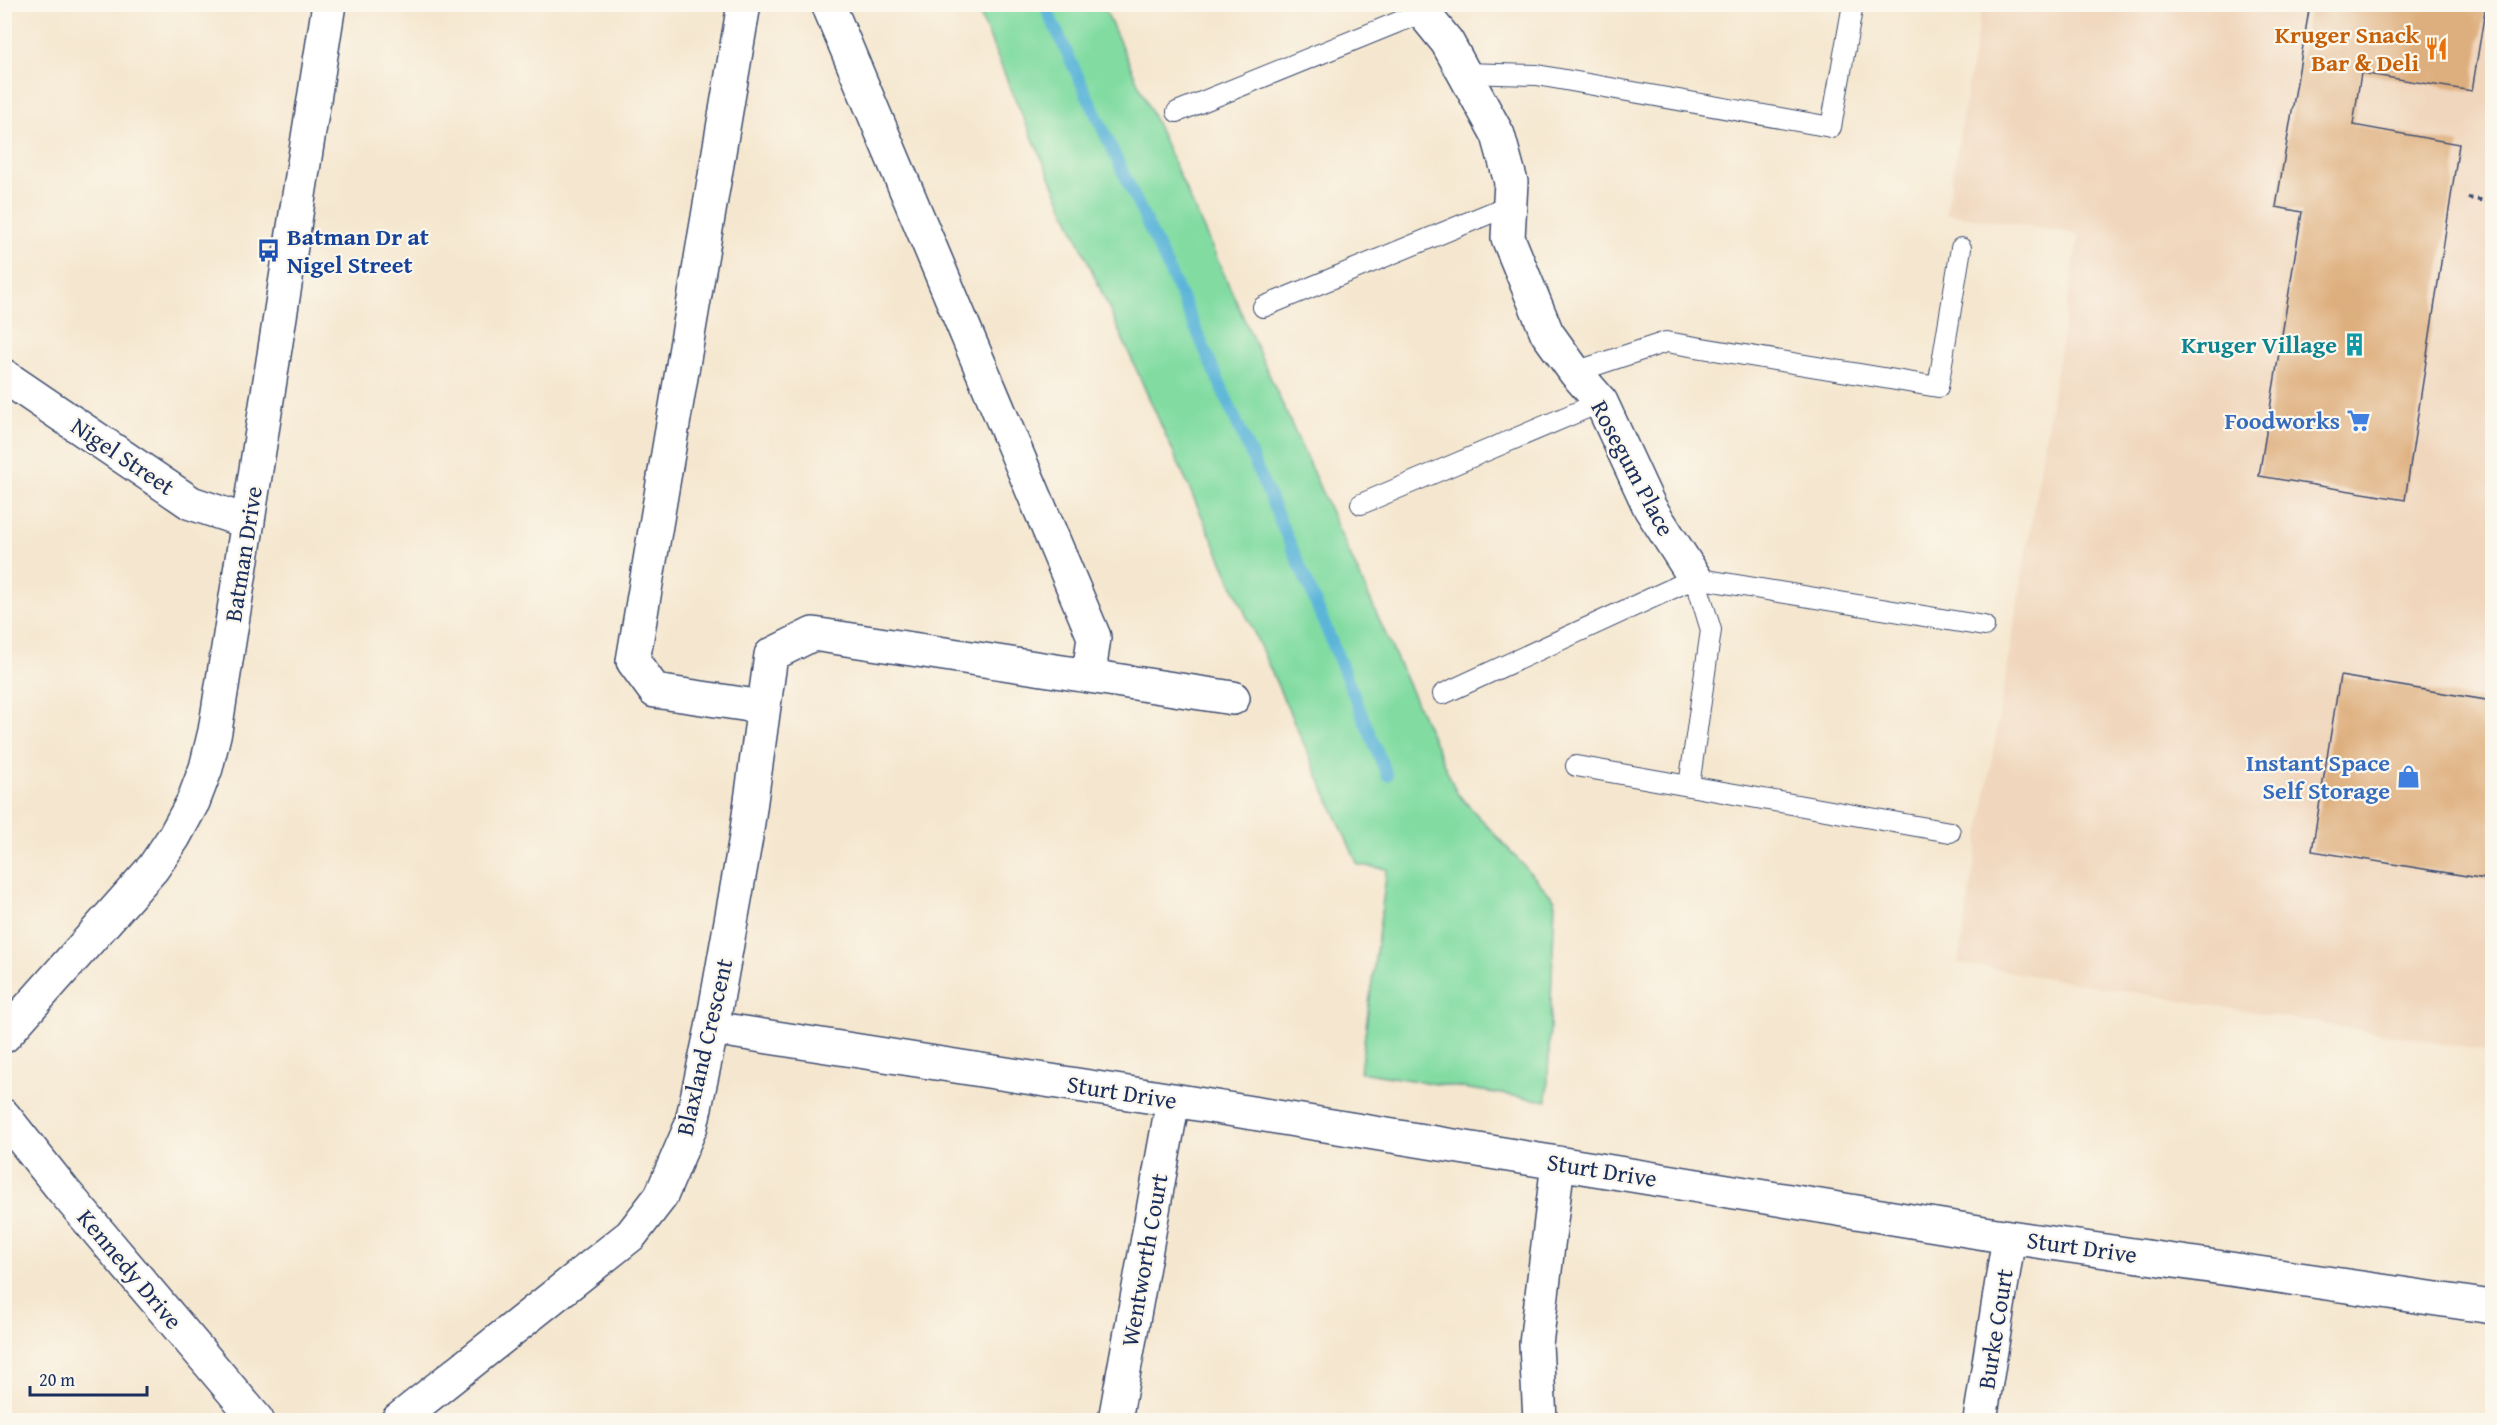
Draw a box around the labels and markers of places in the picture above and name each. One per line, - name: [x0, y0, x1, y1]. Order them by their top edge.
- place label: Kruger Snack Bar & Deli: [2275, 17, 2419, 80]
- restaurant icon: Kruger Snack Bar & Deli: [2424, 35, 2450, 61]
- place label: Batman Dr at Nigel Street: [287, 219, 429, 282]
- bus stop icon: Batman Dr at Nigel Street: [256, 237, 282, 263]
- place label: Kruger Village: [2181, 327, 2337, 362]
- building icon: Kruger Village: [2342, 331, 2368, 357]
- place label: Foodworks: [2225, 403, 2340, 438]
- supermarket icon: Foodworks: [2345, 407, 2371, 433]
- place label: Instant Space Self Storage: [2246, 745, 2390, 808]
- shop icon: Instant Space Self Storage: [2395, 763, 2421, 789]

